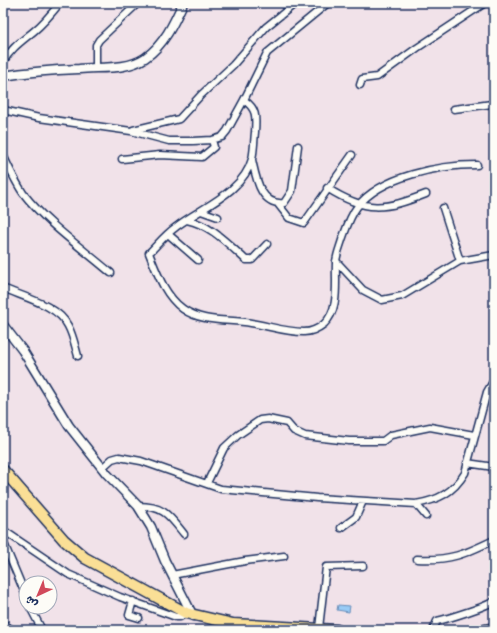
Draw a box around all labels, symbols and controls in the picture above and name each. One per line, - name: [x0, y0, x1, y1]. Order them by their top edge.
- north arrow: [18, 575, 58, 615]
- text: ش: [21, 593, 40, 612]

